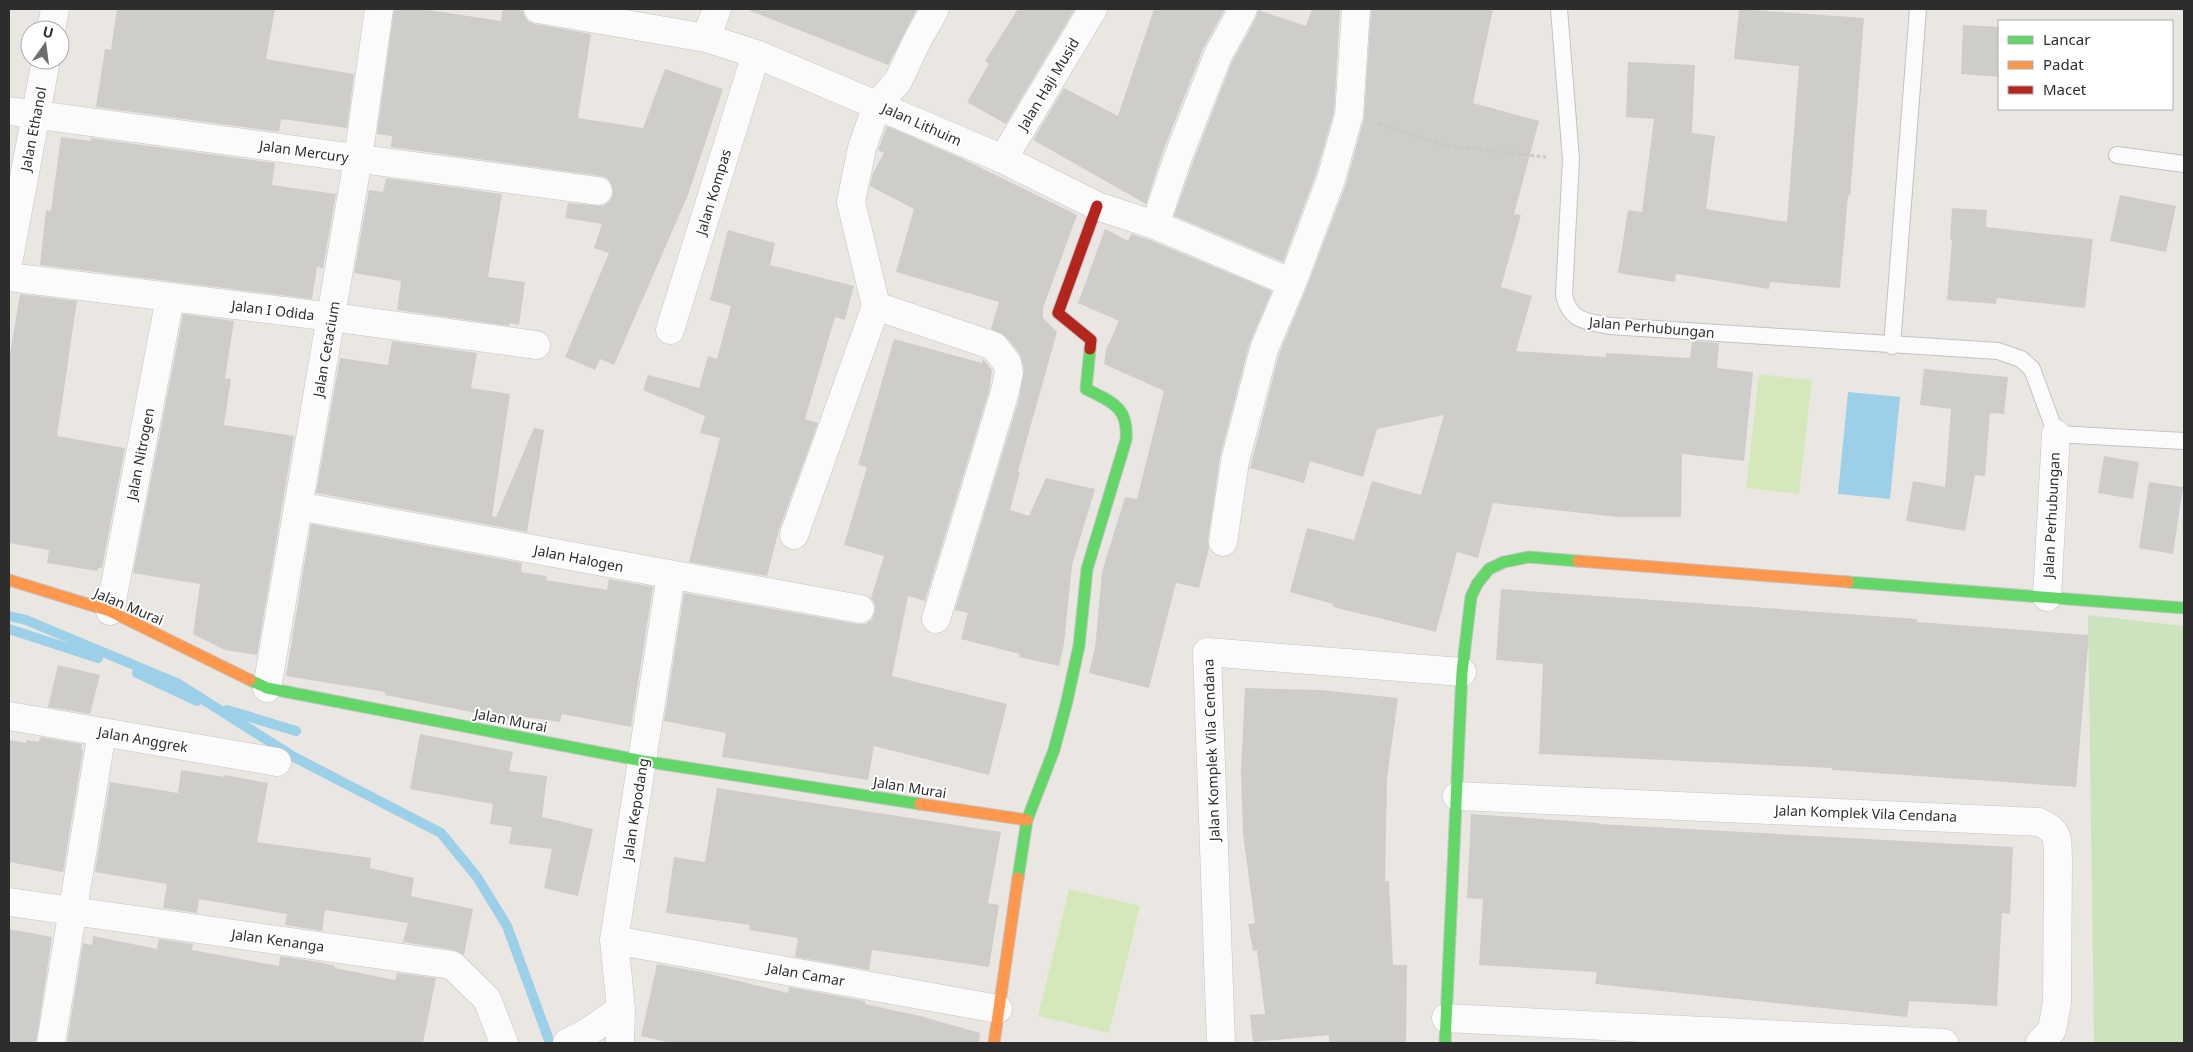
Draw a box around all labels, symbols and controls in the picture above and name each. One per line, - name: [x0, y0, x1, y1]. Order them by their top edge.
- north arrow: [20, 20, 70, 70]
- legend: [1998, 20, 2173, 110]
- text: U: [41, 21, 56, 42]
- text: Lancar: [2043, 29, 2090, 49]
- street label: Jalan Haji Musid: [1012, 34, 1083, 136]
- text: Padat: [2043, 54, 2084, 74]
- text: Macet: [2043, 79, 2087, 99]
- street label: Jalan Ethanol: [15, 85, 50, 175]
- street label: Jalan Lithuim: [877, 97, 965, 150]
- street label: Jalan Mercury: [256, 135, 351, 167]
- street label: Jalan Kompas: [690, 146, 735, 239]
- street label: Jalan I Odida: [228, 295, 316, 325]
- street label: Jalan Cetacium: [308, 300, 344, 400]
- street label: Jalan Perhubungan: [1586, 312, 1716, 342]
- street label: Jalan Nitrogen: [121, 406, 158, 504]
- street label: Jalan Perhubungan: [2038, 452, 2064, 580]
- street label: Jalan Halogen: [531, 540, 625, 576]
- street label: Jalan Murai: [89, 582, 167, 629]
- street label: Jalan Komplek Vila Cendana: [1198, 659, 1224, 843]
- street label: Jalan Murai: [471, 703, 549, 736]
- street label: Jalan Anggrek: [95, 721, 190, 756]
- street label: Jalan Kepodang: [617, 757, 652, 863]
- street label: Jalan Murai: [870, 772, 948, 802]
- street label: Jalan Komplek Vila Cendana: [1773, 800, 1957, 826]
- street label: Jalan Kenanga: [228, 924, 326, 956]
- street label: Jalan Camar: [764, 957, 847, 990]

